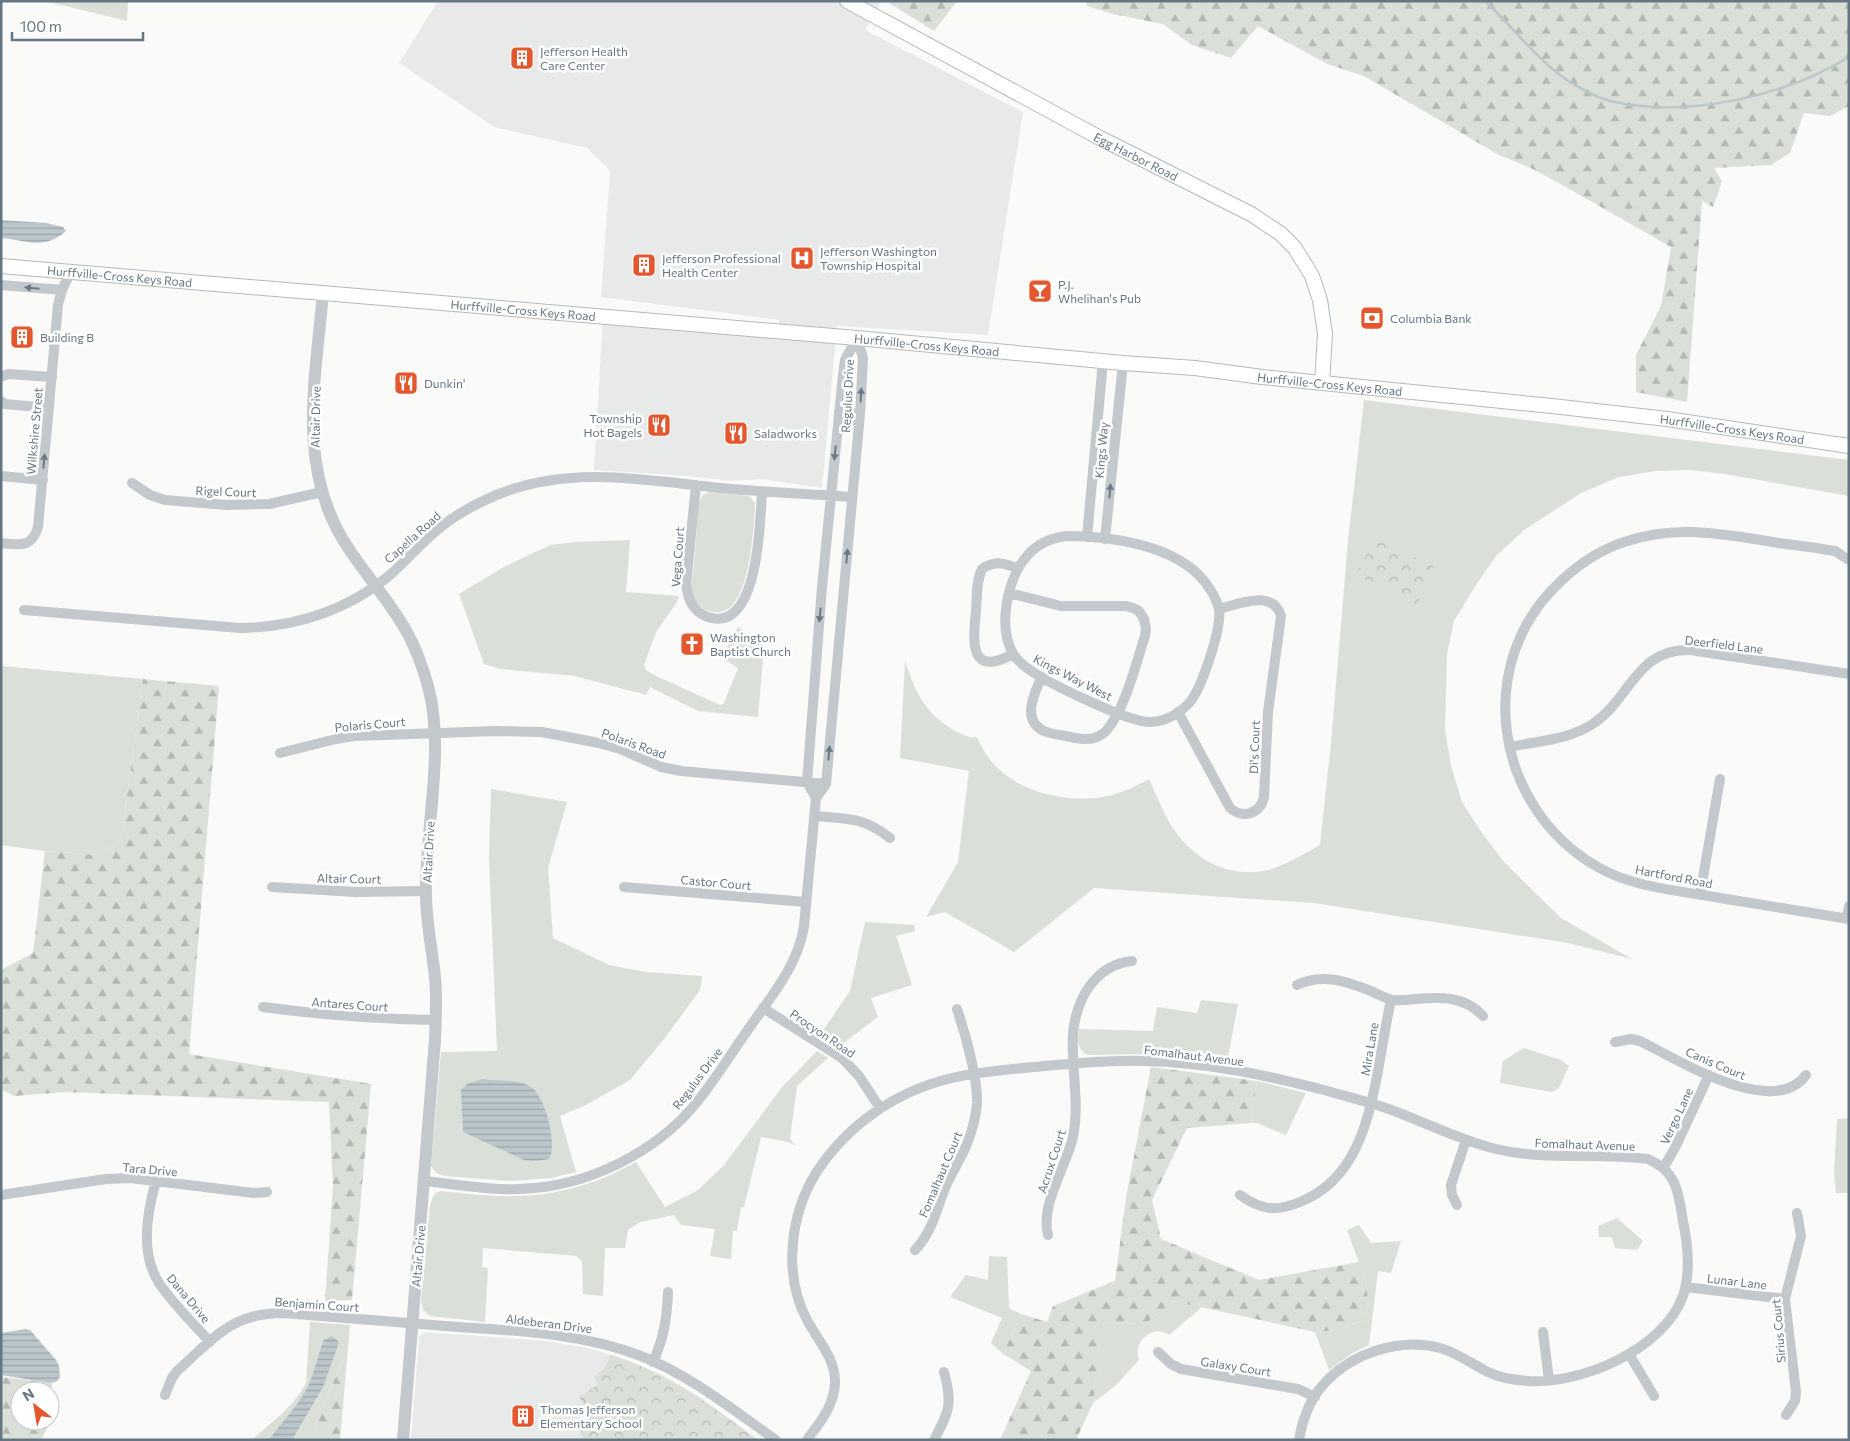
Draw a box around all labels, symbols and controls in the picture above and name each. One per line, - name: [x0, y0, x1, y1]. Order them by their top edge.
- scale bar: [12, 10, 144, 42]
- text: 100 m: [20, 17, 62, 35]
- place label: Jefferson Health Care Center: [540, 44, 628, 72]
- building icon: Jefferson Health Care Center: [509, 45, 535, 71]
- street label: Egg Harbor Road: [1092, 129, 1180, 183]
- place label: Jefferson Washington Township Hospital: [820, 244, 937, 272]
- hospital icon: Jefferson Washington Township Hospital: [789, 245, 815, 271]
- place label: Jefferson Professional Health Center: [662, 251, 781, 279]
- building icon: Jefferson Professional Health Center: [631, 252, 657, 278]
- street label: Hurffville-Cross Keys Road: [47, 263, 193, 289]
- place label: P.J. Whelihan's Pub: [1058, 277, 1141, 305]
- bar icon: P.J. Whelihan's Pub: [1027, 278, 1053, 304]
- one-way arrow: [23, 283, 39, 291]
- street label: Hurffville-Cross Keys Road: [450, 297, 596, 323]
- bank icon: Columbia Bank: [1359, 305, 1385, 331]
- place label: Columbia Bank: [1390, 311, 1472, 325]
- building icon: Building B: [9, 324, 35, 350]
- place label: Building B: [40, 330, 94, 344]
- street label: Hurffville-Cross Keys Road: [854, 331, 1000, 358]
- street label: Regulus Drive: [838, 359, 856, 433]
- street label: Hurffville-Cross Keys Road: [1256, 369, 1403, 398]
- restaurant icon: Dunkin': [393, 370, 419, 396]
- place label: Dunkin': [424, 376, 465, 390]
- street label: Altair Drive: [307, 386, 323, 448]
- one-way arrow: [857, 386, 865, 402]
- street label: Wilkshire Street: [23, 387, 45, 475]
- place label: Township Hot Bagels: [583, 411, 642, 439]
- street label: Hurffville-Cross Keys Road: [1659, 411, 1805, 446]
- restaurant icon: Township Hot Bagels: [646, 412, 672, 438]
- restaurant icon: Saladworks: [723, 420, 749, 446]
- street label: Kings Way: [1092, 421, 1110, 479]
- place label: Saladworks: [754, 426, 817, 440]
- one-way arrow: [831, 445, 839, 461]
- one-way arrow: [40, 453, 48, 469]
- one-way arrow: [1106, 482, 1114, 498]
- street label: Rigel Court: [195, 483, 257, 499]
- street label: Capella Road: [381, 508, 443, 566]
- street label: Vega Court: [668, 526, 686, 588]
- one-way arrow: [843, 548, 851, 564]
- one-way arrow: [816, 607, 824, 623]
- place label: Washington Baptist Church: [710, 630, 791, 658]
- church icon: Washington Baptist Church: [679, 631, 705, 657]
- street label: Deerfield Lane: [1684, 632, 1764, 656]
- street label: Kings Way West: [1031, 651, 1115, 703]
- street label: Polaris Court: [334, 714, 406, 734]
- street label: Di's Court: [1246, 720, 1262, 774]
- street label: Polaris Road: [600, 725, 668, 761]
- one-way arrow: [825, 745, 833, 761]
- street label: Altair Drive: [419, 821, 437, 883]
- street label: Hartford Road: [1634, 862, 1714, 890]
- street label: Altair Court: [317, 870, 381, 886]
- street label: Castor Court: [680, 872, 752, 892]
- street label: Antares Court: [311, 994, 389, 1014]
- street label: Procyon Road: [788, 1006, 858, 1060]
- street label: Mira Lane: [1357, 1021, 1381, 1077]
- street label: Fomalhaut Avenue: [1143, 1042, 1245, 1068]
- street label: Regulus Drive: [669, 1044, 725, 1112]
- street label: Canis Court: [1684, 1044, 1748, 1082]
- street label: Vergo Lane: [1657, 1086, 1695, 1146]
- street label: Acrux Court: [1034, 1127, 1068, 1195]
- street label: Fomalhaut Court: [915, 1129, 965, 1219]
- street label: Fomalhaut Avenue: [1534, 1135, 1636, 1153]
- street label: Tara Drive: [122, 1160, 178, 1178]
- street label: Altair Drive: [408, 1225, 428, 1287]
- street label: Lunar Lane: [1706, 1270, 1768, 1292]
- street label: Dana Drive: [164, 1271, 214, 1325]
- street label: Benjamin Court: [274, 1294, 360, 1314]
- street label: Sirius Court: [1768, 1298, 1788, 1364]
- street label: Aldeberan Drive: [505, 1311, 593, 1335]
- street label: Galaxy Court: [1200, 1354, 1272, 1378]
- north arrow: [10, 1381, 60, 1431]
- text: N: [19, 1384, 37, 1404]
- place label: Thomas Jefferson Elementary School: [540, 1402, 642, 1430]
- building icon: Thomas Jefferson Elementary School: [510, 1403, 536, 1429]

